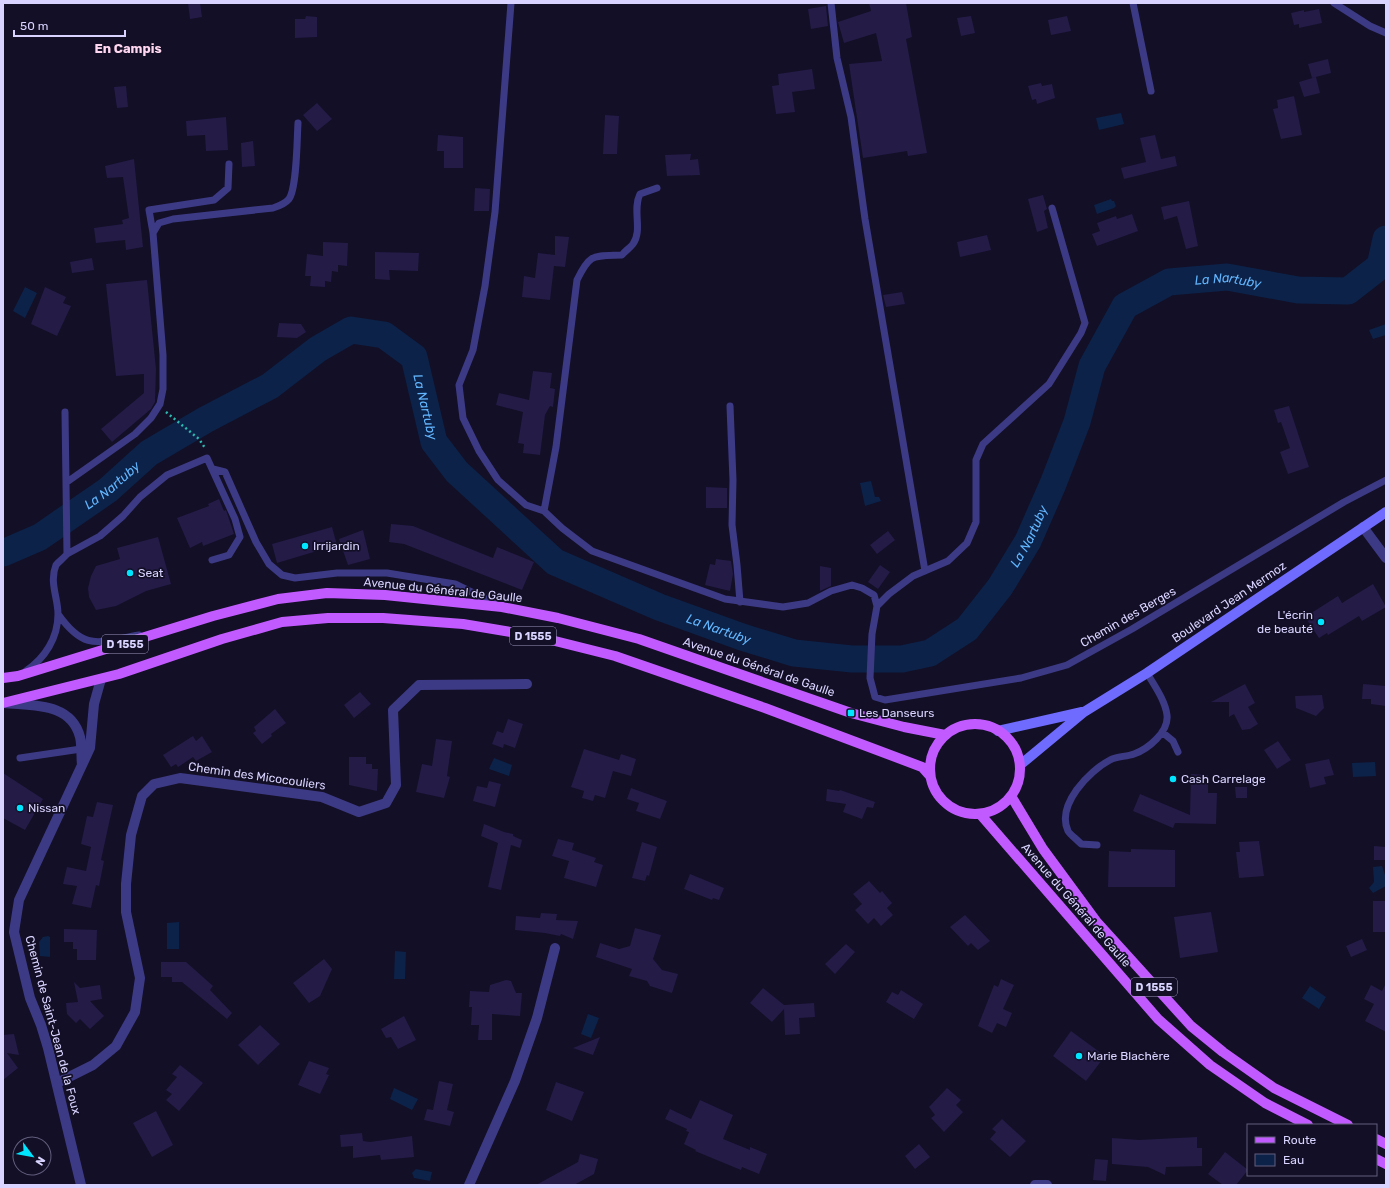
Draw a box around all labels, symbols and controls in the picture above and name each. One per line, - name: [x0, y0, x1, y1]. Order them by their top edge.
- scale bar: [14, 12, 125, 38]
- text: 50 m: [20, 19, 48, 33]
- district label: En Campis: [94, 41, 162, 56]
- water label: La Nartuby: [1194, 270, 1263, 291]
- water label: La Nartuby: [410, 372, 440, 442]
- water label: La Nartuby: [81, 458, 143, 512]
- water label: La Nartuby: [1007, 502, 1051, 570]
- place label: Irrijardin: [313, 539, 360, 553]
- marker: Irrijardin: [300, 541, 310, 551]
- street label: Boulevard Jean Mermoz: [1169, 559, 1289, 645]
- place label: Seat: [138, 566, 164, 580]
- marker: Seat: [125, 568, 135, 578]
- street label: Avenue du Général de Gaulle: [363, 575, 523, 605]
- street label: Chemin des Berges: [1078, 584, 1178, 650]
- place label: L'écrin de beauté: [1257, 608, 1313, 636]
- water label: La Nartuby: [685, 611, 753, 648]
- marker: L'écrin de beauté: [1316, 617, 1326, 627]
- road number: D 1555: [510, 627, 556, 645]
- street label: Avenue du Général de Gaulle: [681, 634, 837, 700]
- road number: D 1555: [102, 635, 148, 653]
- place label: Les Danseurs: [859, 706, 934, 720]
- marker: Les Danseurs: [846, 708, 856, 718]
- street label: Chemin des Micocouliers: [187, 759, 327, 793]
- place label: Cash Carrelage: [1181, 772, 1266, 786]
- marker: Cash Carrelage: [1168, 774, 1178, 784]
- place label: Nissan: [28, 801, 65, 815]
- marker: Nissan: [15, 803, 25, 813]
- street label: Avenue du Général de Gaulle: [1018, 840, 1134, 970]
- street label: Chemin de Saint-Jean de la Foux: [22, 934, 84, 1117]
- road number: D 1555: [1131, 978, 1177, 996]
- place label: Marie Blachère: [1087, 1049, 1170, 1063]
- marker: Marie Blachère: [1074, 1051, 1084, 1061]
- legend: [1247, 1124, 1377, 1176]
- text: Route: [1283, 1133, 1317, 1147]
- north arrow: [12, 1136, 52, 1176]
- text: Eau: [1283, 1153, 1304, 1167]
- text: N: [32, 1154, 48, 1168]

